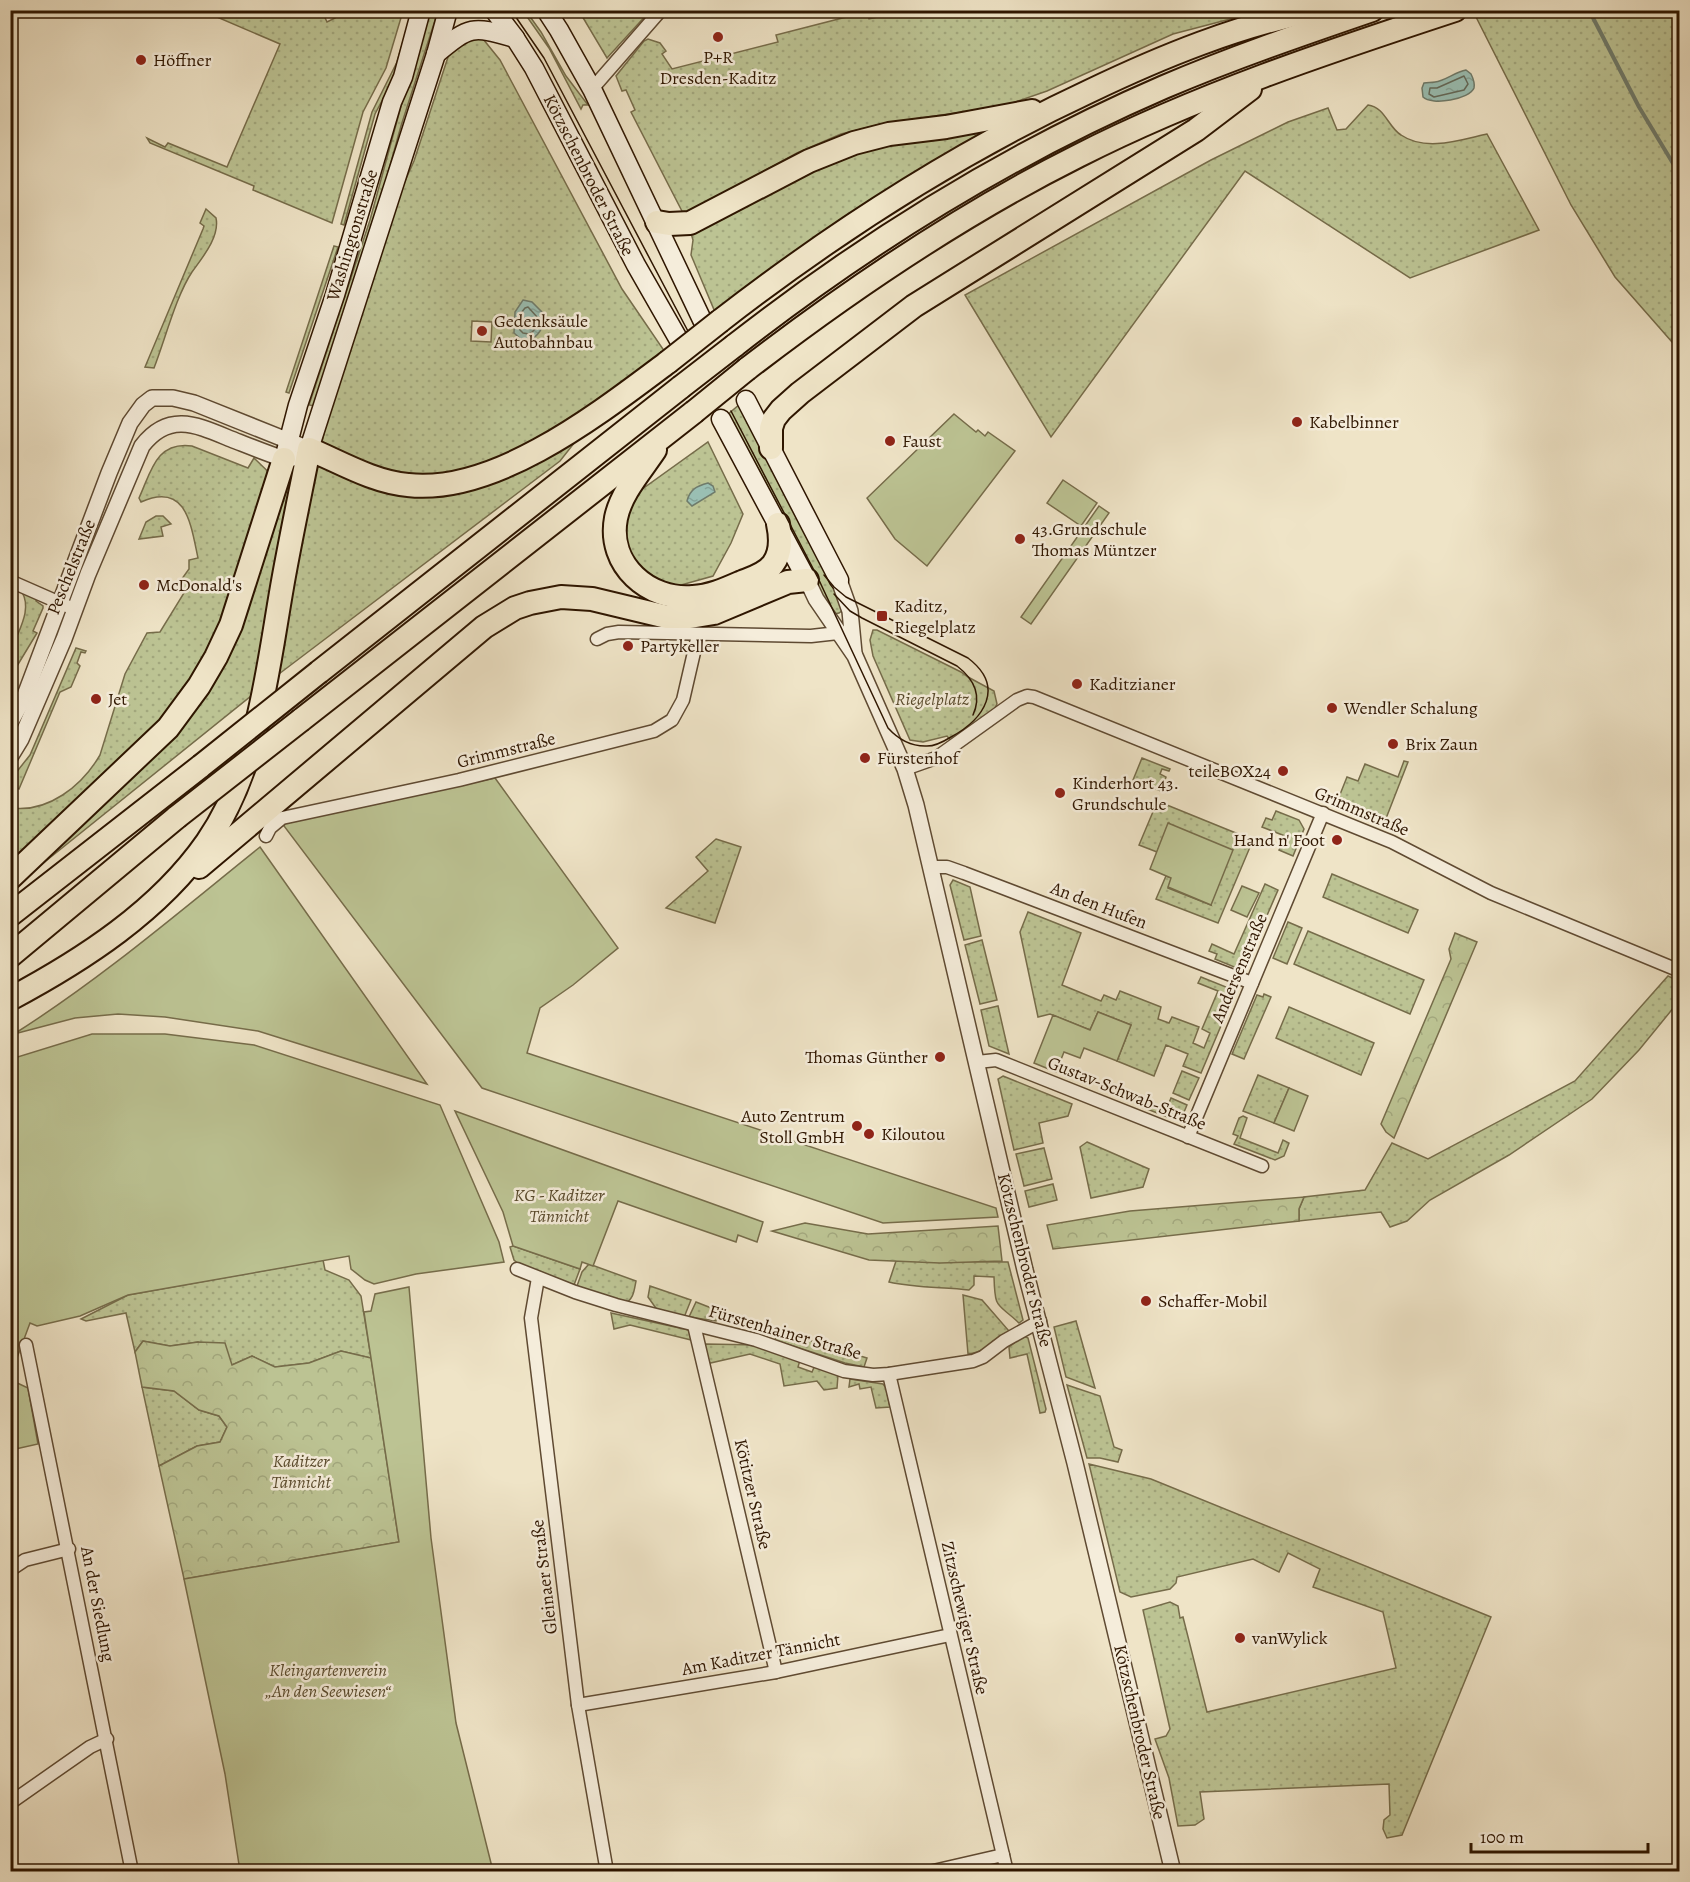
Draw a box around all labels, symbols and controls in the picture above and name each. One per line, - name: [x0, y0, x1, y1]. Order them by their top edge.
- marker: P+R Dresden-Kaditz: [711, 30, 725, 44]
- place label: P+R Dresden-Kaditz: [659, 45, 777, 90]
- place label: Höffner: [153, 48, 211, 72]
- marker: Höffner: [134, 53, 148, 67]
- street label: Kötzschenbroder Straße: [538, 90, 640, 260]
- street label: Washingtonstraße: [320, 166, 383, 305]
- place label: Gedenksäule Autobahnbau: [493, 309, 593, 354]
- marker: Gedenksäule Autobahnbau: [475, 324, 489, 338]
- place label: Kabelbinner: [1309, 410, 1399, 434]
- marker: Kabelbinner: [1290, 415, 1304, 429]
- place label: Faust: [902, 429, 942, 453]
- marker: Faust: [883, 434, 897, 448]
- street label: Peschelstraße: [41, 516, 101, 618]
- place label: 43.Grundschule Thomas Müntzer: [1032, 517, 1157, 562]
- marker: 43.Grundschule Thomas Müntzer: [1013, 532, 1027, 546]
- place label: McDonald's: [156, 573, 242, 597]
- marker: McDonald's: [137, 578, 151, 592]
- place label: Kaditz, Riegelplatz: [894, 594, 976, 639]
- marker: Kaditz, Riegelplatz: [875, 609, 889, 623]
- place label: Partykeller: [640, 634, 719, 658]
- marker: Partykeller: [621, 639, 635, 653]
- place label: Kaditzianer: [1089, 672, 1176, 696]
- marker: Kaditzianer: [1070, 677, 1084, 691]
- place label: Jet: [108, 687, 127, 711]
- park label: Riegelplatz: [895, 687, 970, 711]
- marker: Jet: [89, 692, 103, 706]
- place label: Wendler Schalung: [1343, 696, 1478, 720]
- marker: Wendler Schalung: [1325, 701, 1339, 715]
- street label: Grimmstraße: [454, 726, 558, 774]
- place label: Brix Zaun: [1405, 732, 1478, 756]
- marker: Brix Zaun: [1386, 737, 1400, 751]
- place label: Fürstenhof: [877, 746, 962, 770]
- marker: Fürstenhof: [858, 751, 872, 765]
- place label: teileBOX24: [1189, 759, 1271, 783]
- marker: teileBOX24: [1276, 764, 1290, 778]
- place label: Kinderhort 43. Grundschule: [1072, 771, 1179, 816]
- street label: Grimmstraße: [1311, 780, 1413, 842]
- marker: Kinderhort 43. Grundschule: [1053, 786, 1067, 800]
- place label: Hand n' Foot: [1233, 828, 1325, 852]
- marker: Hand n' Foot: [1330, 833, 1344, 847]
- street label: An den Hufen: [1046, 875, 1151, 934]
- street label: Andersenstraße: [1205, 910, 1273, 1027]
- place label: Thomas Günther: [805, 1045, 928, 1069]
- marker: Thomas Günther: [933, 1050, 947, 1064]
- street label: Gustav-Schwab-Straße: [1044, 1050, 1210, 1136]
- place label: Auto Zentrum Stoll GmbH: [740, 1104, 845, 1149]
- marker: Auto Zentrum Stoll GmbH: [850, 1119, 864, 1133]
- place label: Kiloutou: [881, 1122, 945, 1146]
- marker: Kiloutou: [862, 1127, 876, 1141]
- street label: Kötzschenbroder Straße: [992, 1170, 1058, 1350]
- park label: KG - Kaditzer Tännicht: [514, 1183, 605, 1228]
- place label: Schaffer-Mobil: [1158, 1289, 1268, 1313]
- marker: Schaffer-Mobil: [1139, 1294, 1153, 1308]
- street label: Fürstenhainer Straße: [706, 1299, 864, 1365]
- street label: Kötitzer Straße: [729, 1436, 777, 1552]
- park label: Kaditzer Tännicht: [271, 1449, 332, 1494]
- street label: Gleinaer Straße: [525, 1518, 563, 1636]
- street label: Zitzschewiger Straße: [936, 1539, 994, 1697]
- street label: An der Siedlung: [75, 1543, 121, 1664]
- place label: vanWylick: [1251, 1626, 1328, 1650]
- street label: Am Kaditzer Tännicht: [679, 1627, 842, 1681]
- marker: vanWylick: [1233, 1631, 1247, 1645]
- street label: Kötzschenbroder Straße: [1108, 1642, 1172, 1822]
- park label: Kleingartenverein „An den Seewiesen“: [264, 1658, 392, 1703]
- scale bar: [1471, 1816, 1648, 1854]
- text: 100 m: [1480, 1825, 1524, 1849]

